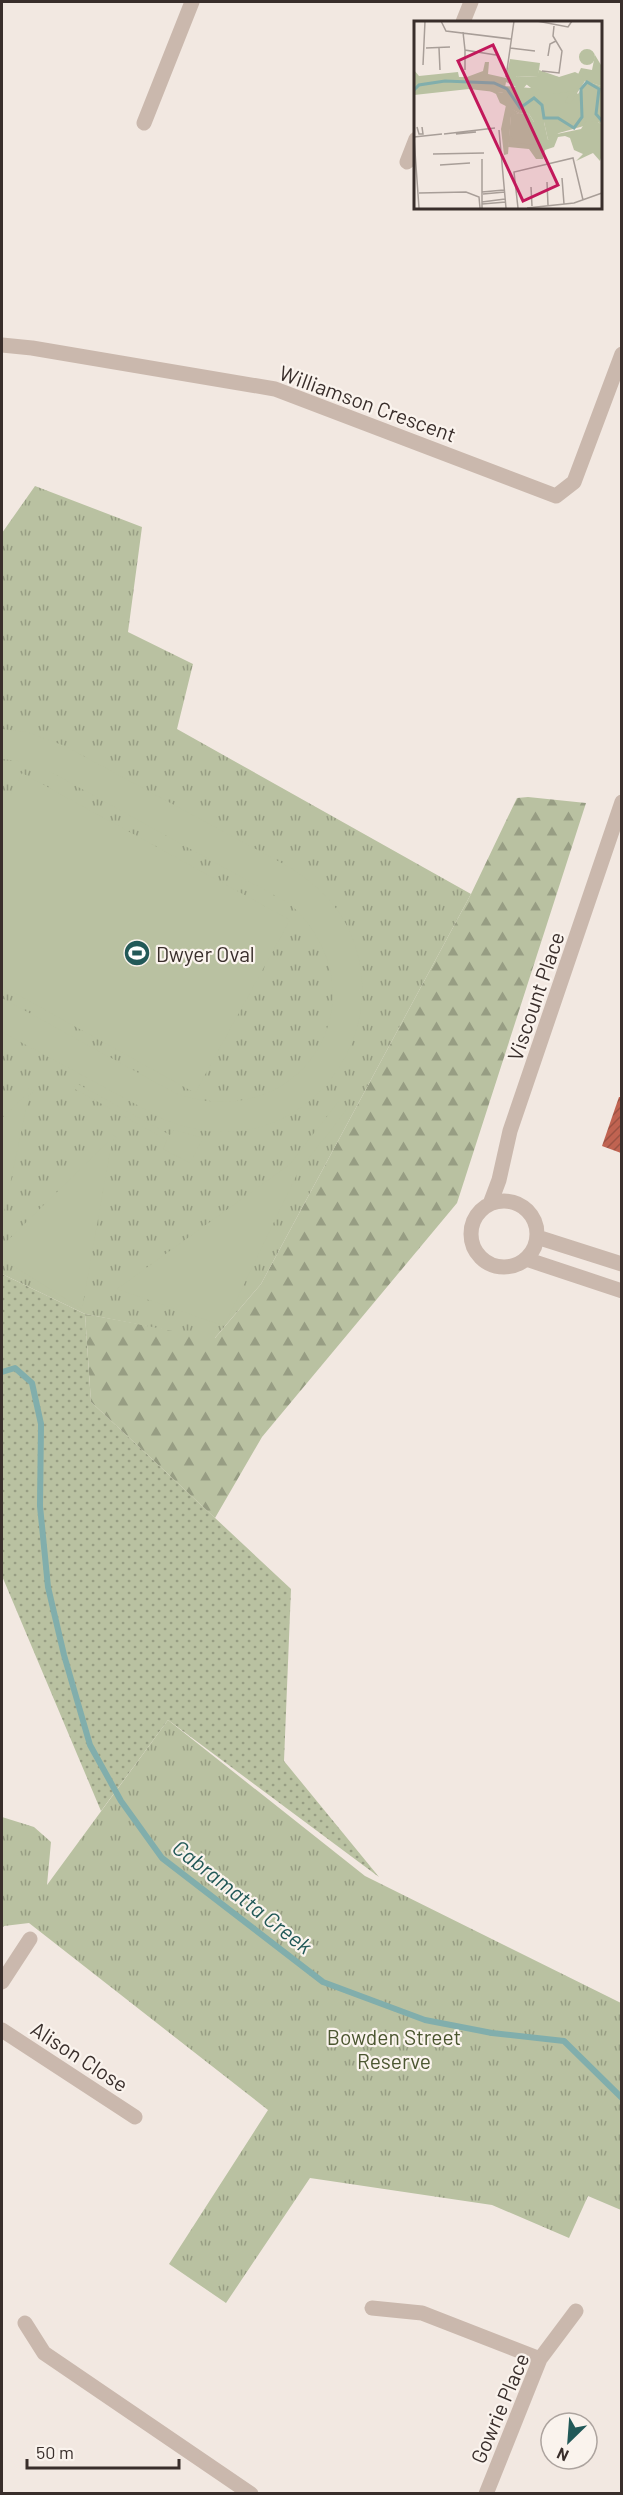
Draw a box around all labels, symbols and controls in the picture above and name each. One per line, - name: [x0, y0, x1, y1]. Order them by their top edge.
- inset map: [414, 21, 602, 208]
- street label: Williamson Crescent: [276, 359, 460, 447]
- street label: Viscount Place: [501, 928, 569, 1064]
- sports icon: Dwyer Oval: [122, 938, 152, 968]
- place label: Dwyer Oval: [156, 941, 255, 966]
- water label: Cabramatta Creek: [168, 1833, 318, 1959]
- street label: Alison Close: [27, 2015, 133, 2097]
- park label: Bowden Street Reserve: [327, 2024, 461, 2073]
- street label: Gowrie Place: [465, 2349, 533, 2467]
- north arrow: [539, 2411, 599, 2471]
- scale bar: [27, 2432, 178, 2470]
- text: 50 m: [36, 2441, 74, 2463]
- text: N: [554, 2444, 571, 2466]

